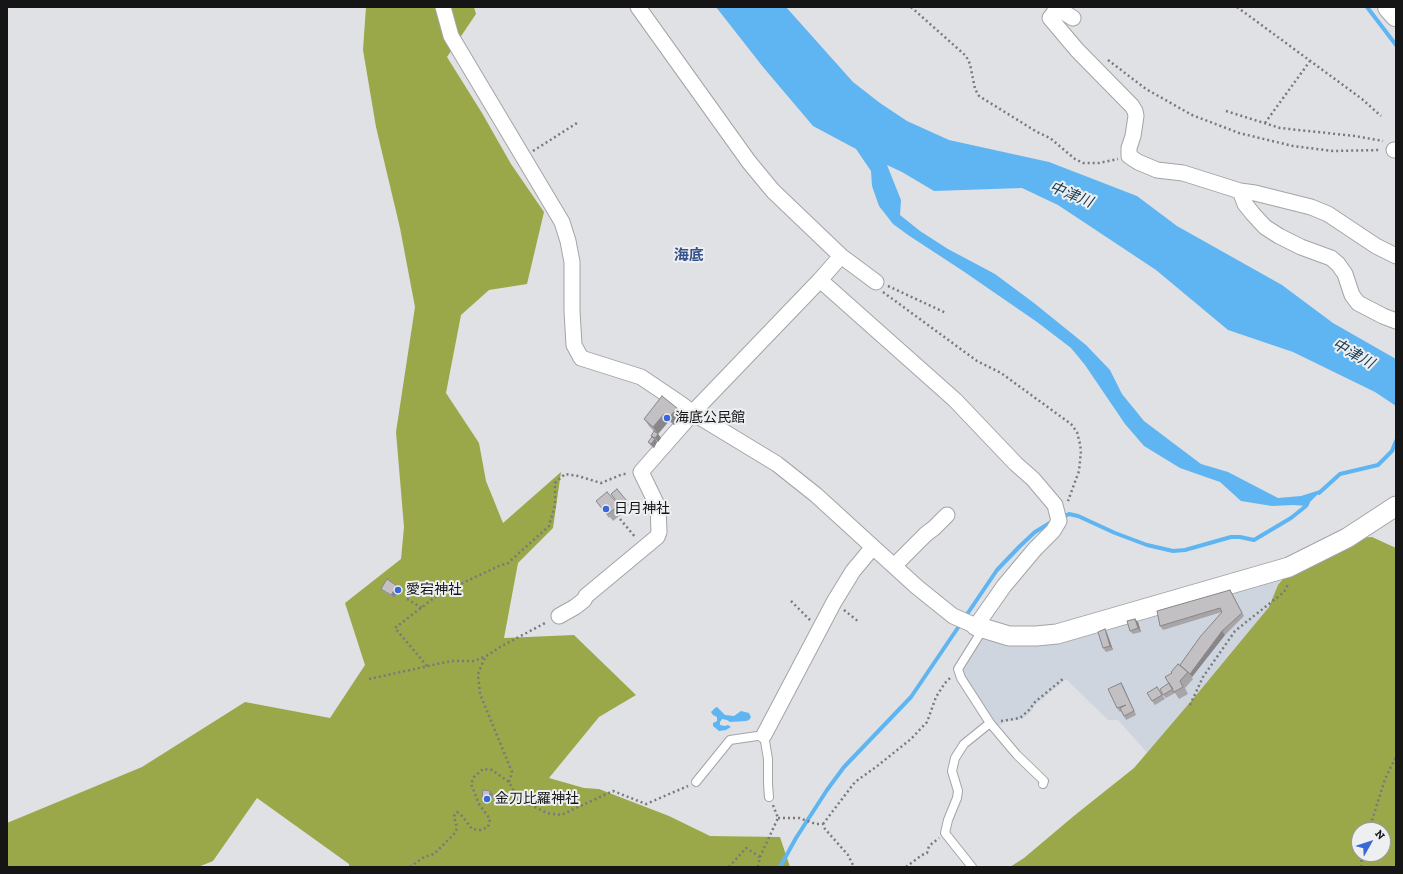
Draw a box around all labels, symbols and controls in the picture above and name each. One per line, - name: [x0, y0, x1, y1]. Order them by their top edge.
- water label: 中津川: [1047, 178, 1095, 212]
- district label: 海底: [674, 247, 704, 265]
- water label: 中津川: [1329, 335, 1377, 373]
- place label: 海底公民館: [675, 410, 745, 426]
- marker: 海底公民館: [662, 413, 672, 423]
- place label: 日月神社: [614, 501, 670, 517]
- marker: 日月神社: [601, 504, 611, 514]
- place label: 愛宕神社: [406, 582, 462, 598]
- marker: 愛宕神社: [393, 585, 403, 595]
- place label: 金刀比羅神社: [495, 791, 579, 807]
- marker: 金刀比羅神社: [482, 794, 492, 804]
- north arrow: [1351, 822, 1391, 862]
- text: N: [1372, 827, 1388, 842]

